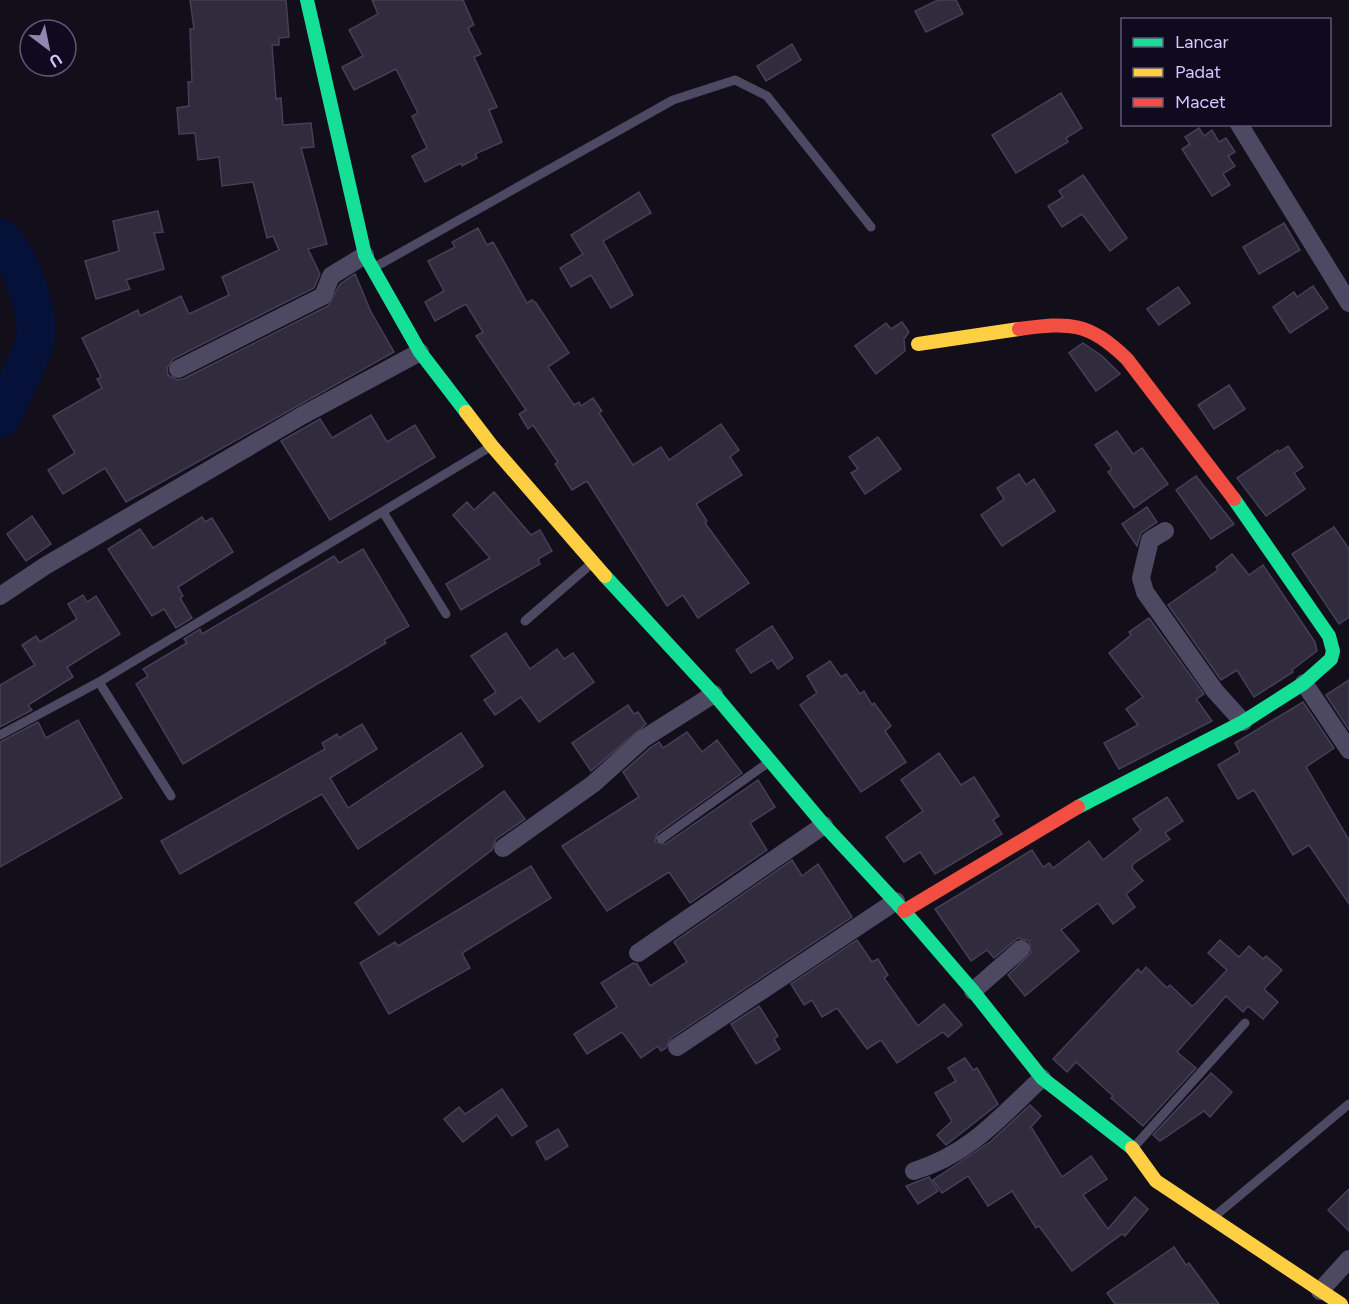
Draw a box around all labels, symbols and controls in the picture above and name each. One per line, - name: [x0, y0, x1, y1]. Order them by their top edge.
- north arrow: [18, 18, 78, 78]
- legend: [1121, 18, 1331, 126]
- text: Lancar: [1175, 31, 1229, 53]
- text: U: [46, 49, 65, 71]
- text: Padat: [1175, 61, 1221, 83]
- text: Macet: [1175, 91, 1226, 113]

